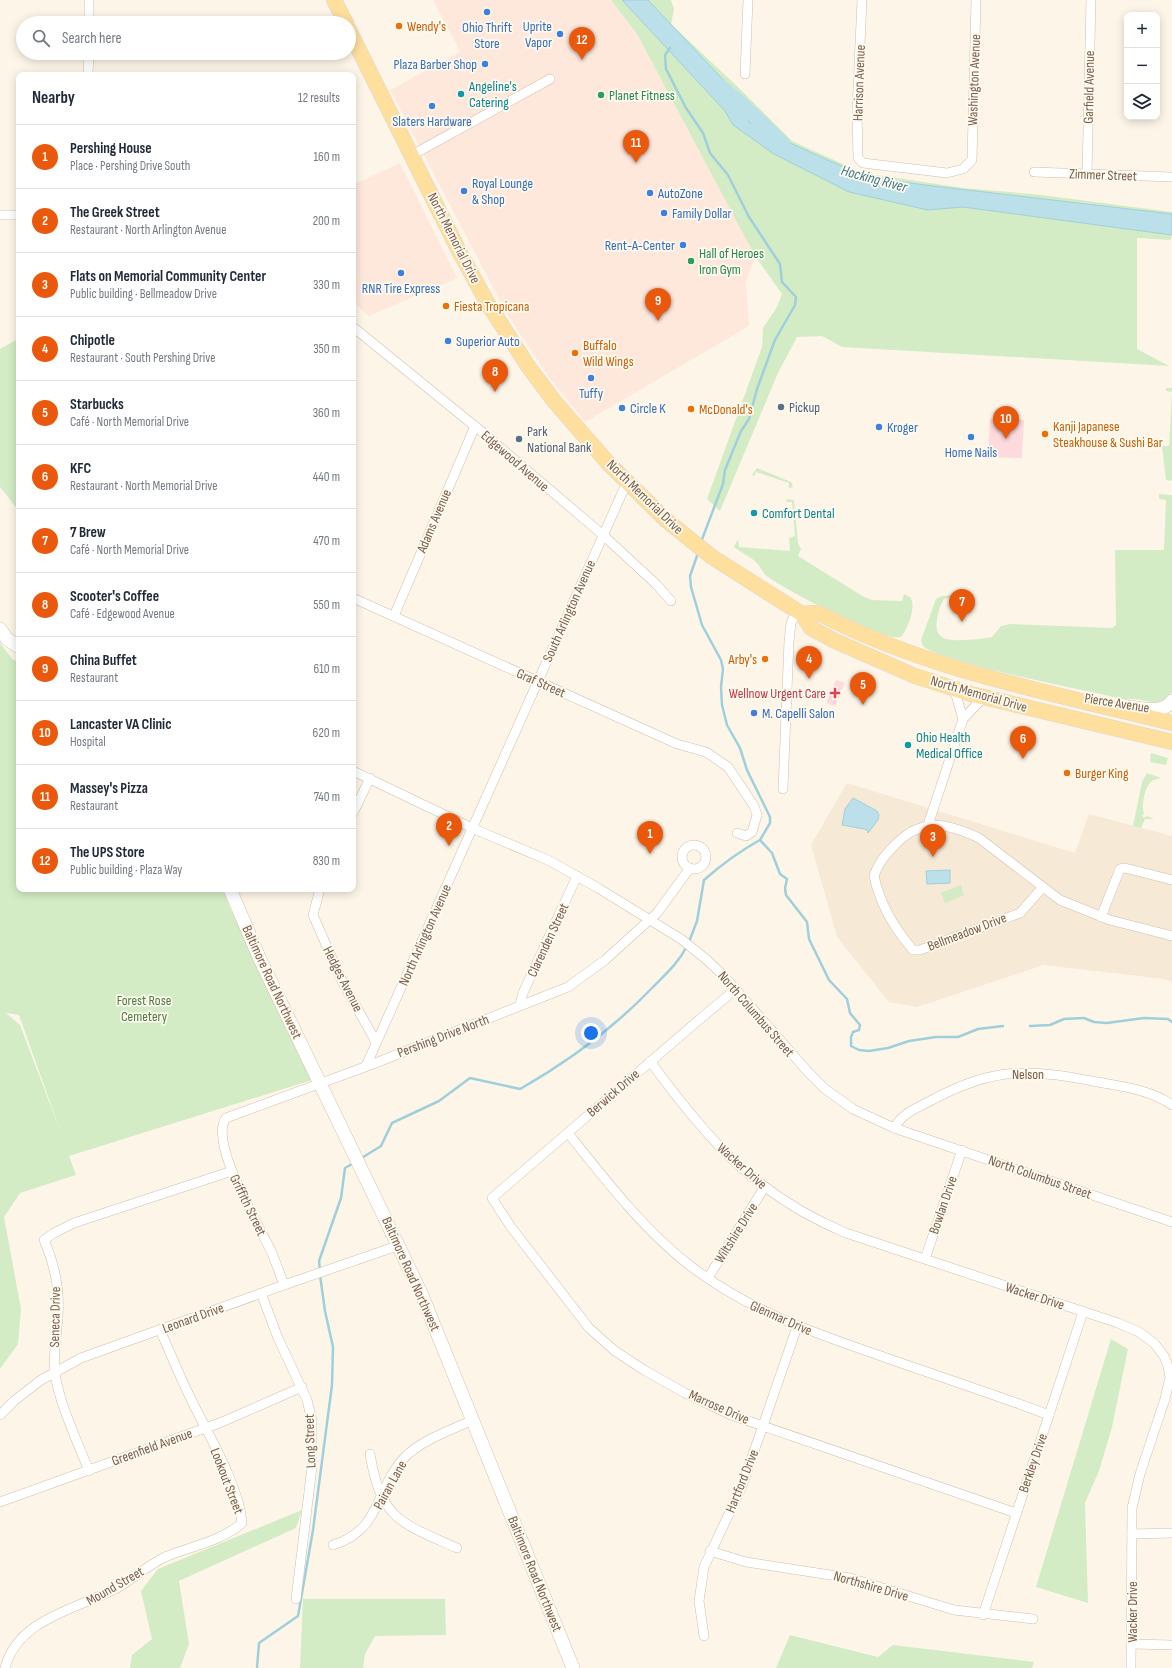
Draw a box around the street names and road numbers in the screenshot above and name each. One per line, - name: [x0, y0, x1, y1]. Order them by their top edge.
- street label: Washington Avenue: [964, 34, 984, 126]
- street label: Harrison Avenue: [849, 45, 869, 121]
- street label: Garfield Avenue: [1080, 50, 1098, 124]
- street label: Zimmer Street: [1069, 165, 1137, 185]
- street label: North Memorial Drive: [424, 190, 484, 286]
- street label: Edgewood Avenue: [478, 427, 552, 495]
- street label: North Memorial Drive: [603, 456, 687, 538]
- street label: Adams Avenue: [413, 487, 455, 556]
- street label: South Arlington Avenue: [539, 557, 599, 665]
- street label: Graf Street: [514, 665, 568, 701]
- street label: North Memorial Drive: [929, 672, 1029, 716]
- street label: Pierce Avenue: [1083, 689, 1151, 717]
- street label: North Arlington Avenue: [395, 882, 455, 988]
- street label: Clarenden Street: [524, 900, 572, 980]
- street label: Bellmeadow Drive: [925, 909, 1009, 955]
- street label: Baltimore Road Northwest: [238, 923, 306, 1041]
- street label: Hedges Avenue: [319, 943, 367, 1015]
- street label: North Columbus Street: [714, 968, 798, 1060]
- street label: Pershing Drive North: [395, 1011, 491, 1061]
- street label: Berwick Drive: [583, 1066, 643, 1120]
- street label: Nelson: [1012, 1066, 1044, 1083]
- street label: Wacker Drive: [714, 1139, 770, 1193]
- street label: North Columbus Street: [986, 1151, 1094, 1203]
- street label: Griffith Street: [226, 1171, 270, 1239]
- street label: Bowlan Drive: [925, 1174, 961, 1236]
- street label: Wiltshire Drive: [711, 1200, 761, 1266]
- street label: Baltimore Road Northwest: [378, 1214, 444, 1334]
- street label: Wacker Drive: [1003, 1278, 1067, 1314]
- street label: Seneca Drive: [46, 1286, 64, 1348]
- street label: Glenmar Drive: [747, 1297, 815, 1339]
- street label: Leonard Drive: [160, 1299, 226, 1337]
- street label: Marrose Drive: [686, 1386, 752, 1428]
- street label: Long Street: [301, 1414, 319, 1468]
- street label: Greenfield Avenue: [109, 1425, 195, 1469]
- street label: Berkley Drive: [1015, 1431, 1051, 1495]
- street label: Lookout Street: [207, 1446, 247, 1516]
- street label: Hartford Drive: [722, 1447, 762, 1515]
- street label: Pairan Lane: [370, 1458, 410, 1512]
- street label: Baltimore Road Northwest: [504, 1514, 566, 1634]
- street label: Mound Street: [83, 1563, 147, 1609]
- street label: Northshire Drive: [832, 1567, 910, 1605]
- street label: Wacker Drive: [1124, 1581, 1141, 1643]

